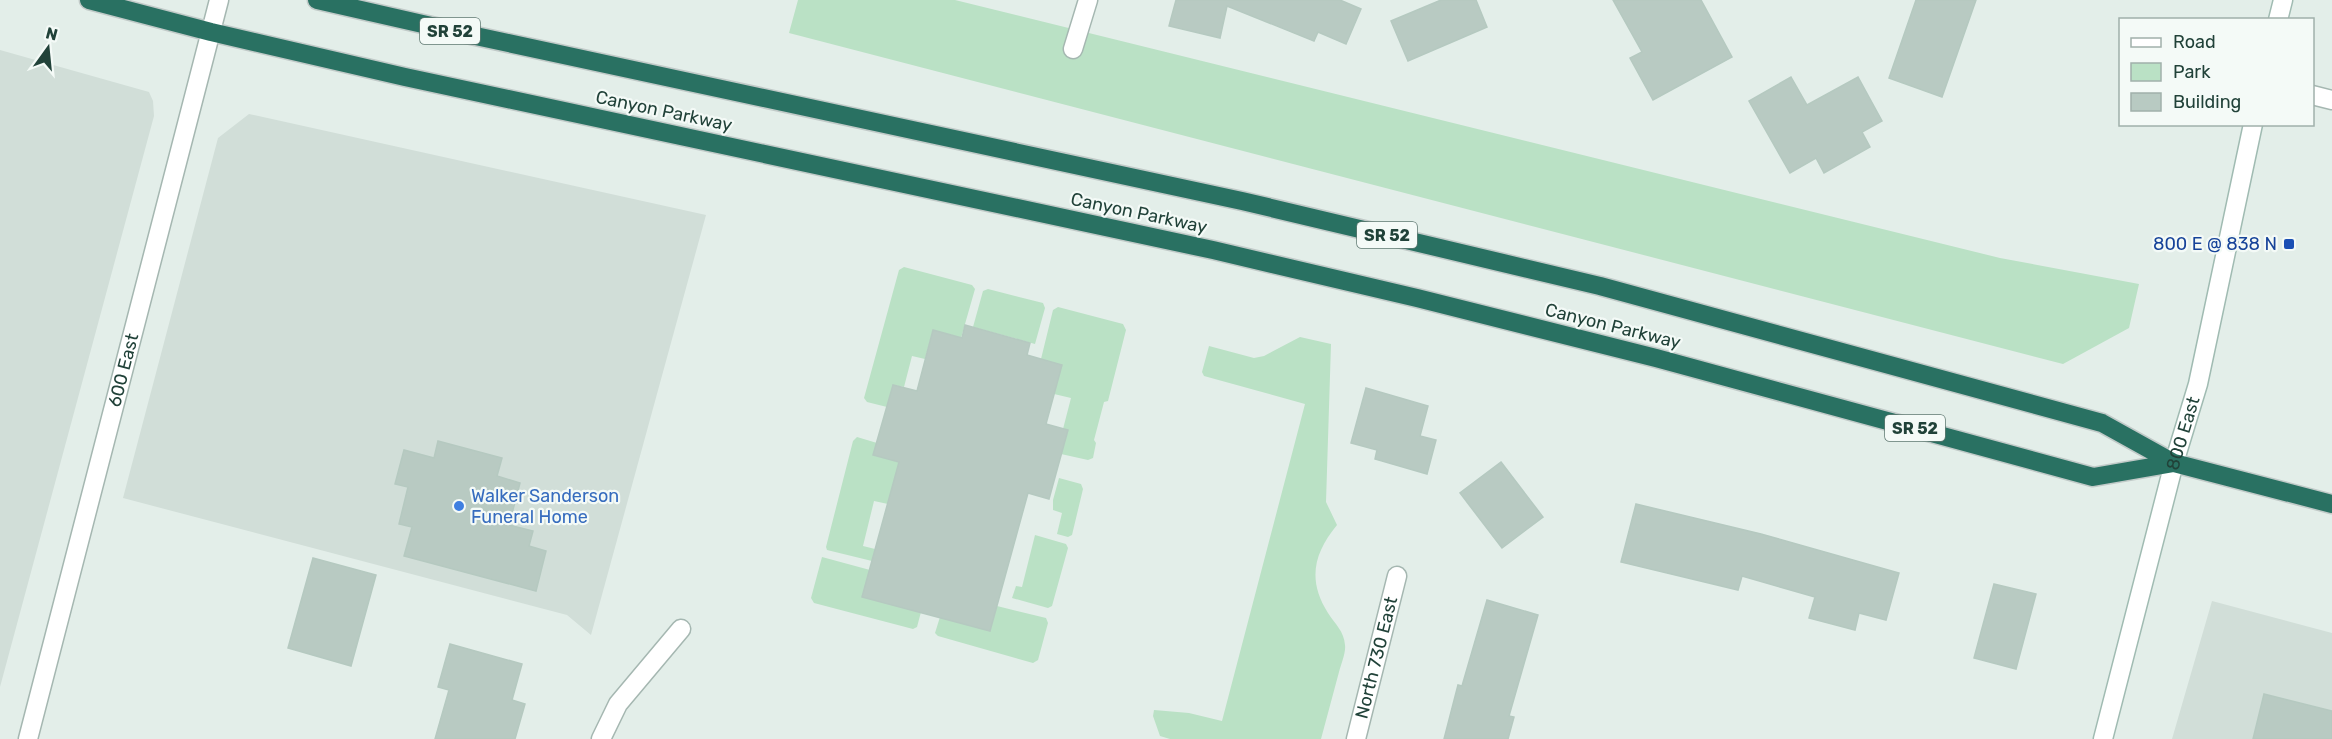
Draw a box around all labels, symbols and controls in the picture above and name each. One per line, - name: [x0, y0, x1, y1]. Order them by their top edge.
- north arrow: [18, 18, 78, 78]
- road number: SR 52: [420, 18, 480, 44]
- legend: [2119, 18, 2314, 126]
- text: N: [44, 23, 60, 45]
- text: Road: [2173, 31, 2216, 53]
- text: Park: [2173, 61, 2211, 83]
- street label: Canyon Parkway: [594, 86, 734, 136]
- text: Building: [2173, 91, 2241, 113]
- street label: Canyon Parkway: [1069, 188, 1209, 238]
- road number: SR 52: [1357, 222, 1417, 248]
- place label: 800 E @ 838 N: [2153, 233, 2277, 255]
- marker: 800 E @ 838 N: [2282, 237, 2296, 251]
- street label: Canyon Parkway: [1543, 299, 1683, 354]
- street label: 600 East: [103, 331, 143, 409]
- street label: 800 East: [2162, 394, 2205, 472]
- road number: SR 52: [1885, 415, 1945, 441]
- place label: Walker Sanderson Funeral Home: [471, 485, 619, 528]
- marker: Walker Sanderson Funeral Home: [452, 499, 466, 513]
- street label: North 730 East: [1351, 594, 1402, 721]

